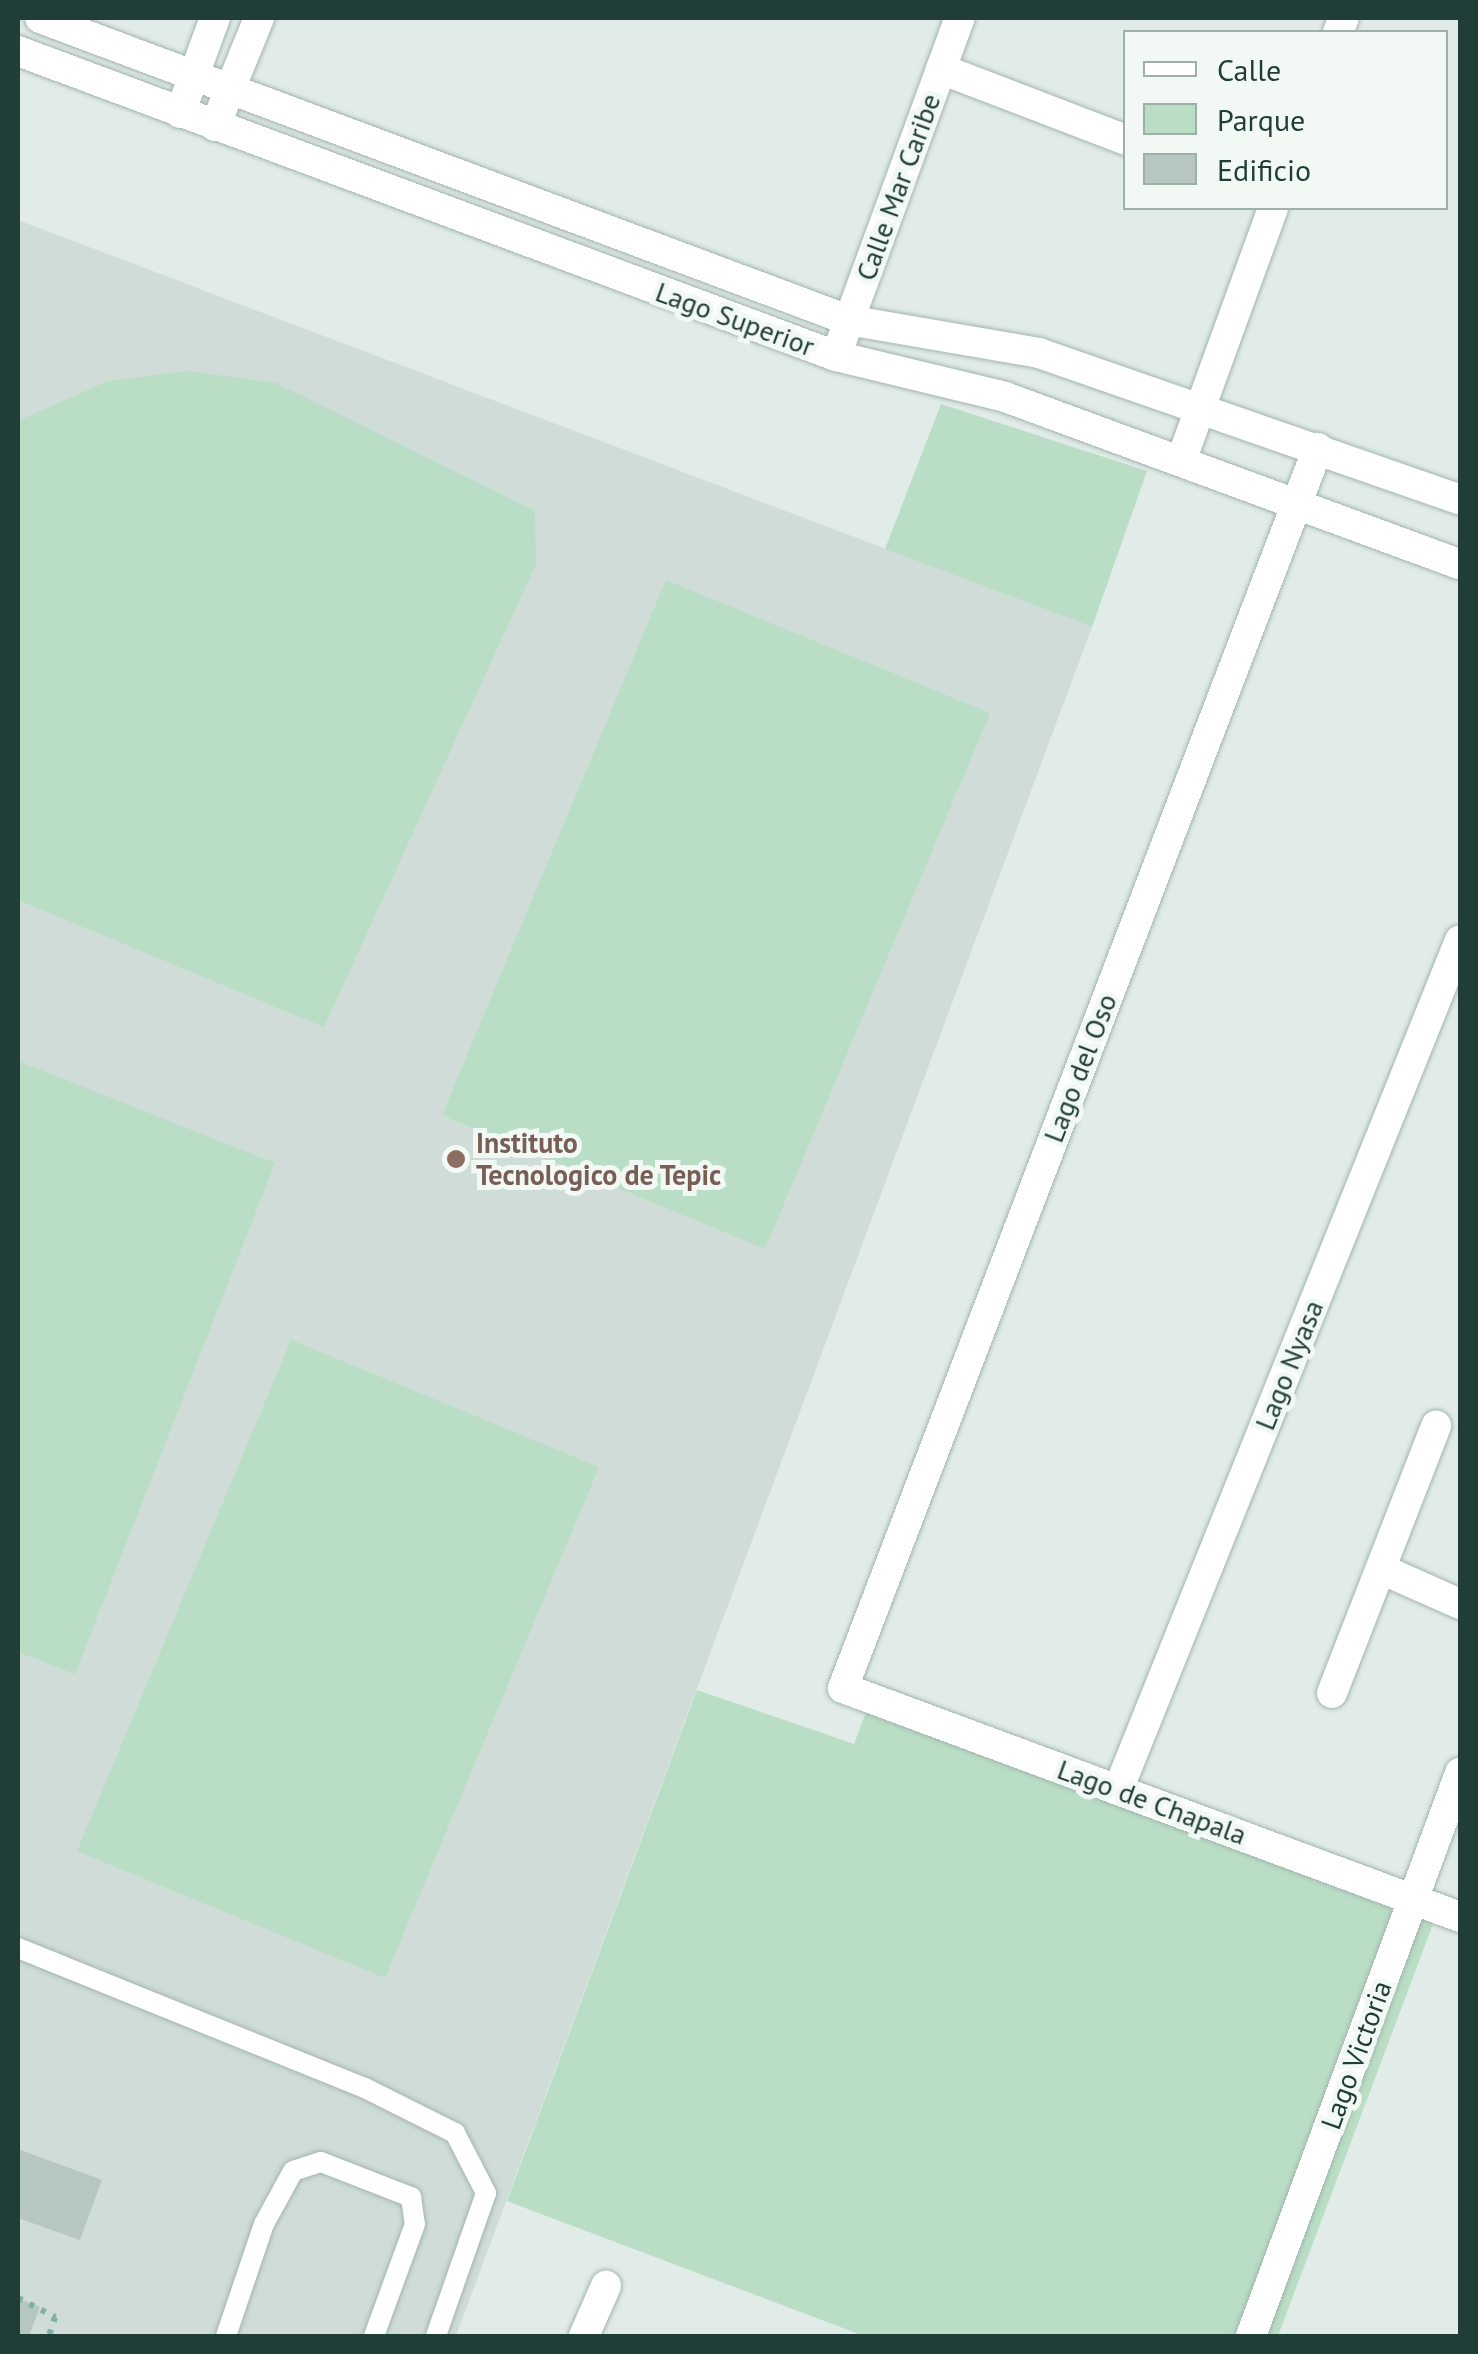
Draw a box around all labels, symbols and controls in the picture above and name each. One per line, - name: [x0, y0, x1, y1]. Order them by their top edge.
- legend: [1123, 30, 1448, 210]
- text: Calle: [1217, 50, 1281, 89]
- street label: Calle Mar Caribe: [849, 89, 947, 285]
- text: Parque: [1217, 100, 1305, 139]
- text: Edificio: [1217, 150, 1311, 189]
- street label: Lago Superior: [651, 275, 819, 363]
- street label: Lago del Oso: [1036, 989, 1124, 1147]
- place label: Instituto Tecnologico de Tepic: [476, 1126, 722, 1192]
- marker: Instituto Tecnologico de Tepic: [445, 1148, 467, 1170]
- street label: Lago Nyasa: [1248, 1295, 1330, 1435]
- street label: Lago de Chapala: [1053, 1752, 1251, 1852]
- street label: Lago Victoria: [1313, 1976, 1399, 2134]

